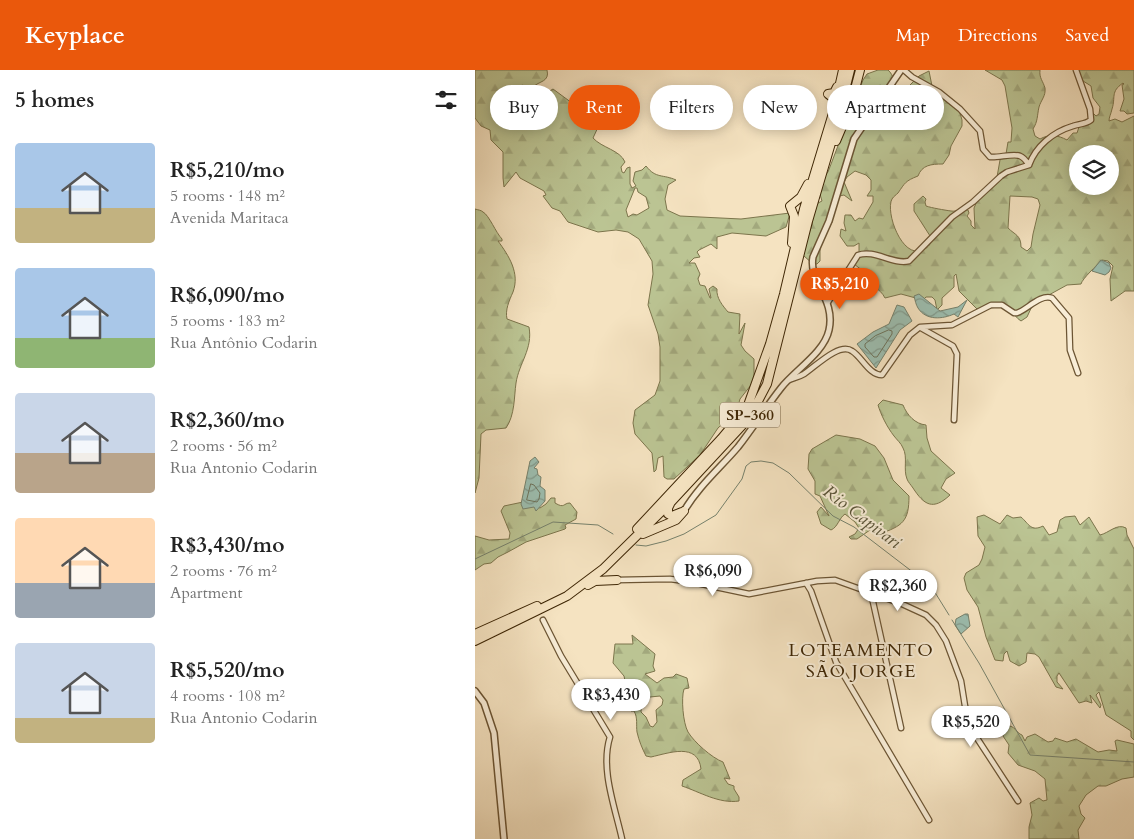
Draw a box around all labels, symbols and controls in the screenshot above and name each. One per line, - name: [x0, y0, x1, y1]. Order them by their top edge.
- text: Keyplace: [25, 19, 125, 52]
- text: Map: [896, 23, 930, 48]
- text: Directions: [958, 23, 1037, 48]
- text: Saved: [1065, 23, 1109, 48]
- chip: Buy: [490, 85, 558, 130]
- chip: Rent: [568, 85, 640, 130]
- chip: Filters: [650, 85, 733, 130]
- chip: New: [743, 85, 817, 130]
- chip: Apartment: [827, 85, 944, 130]
- text: 5 homes: [15, 86, 94, 115]
- icon: filters: [432, 86, 460, 114]
- map controls: [1069, 145, 1119, 195]
- button: layers: [1069, 145, 1119, 195]
- text: R$5,210/mo: [170, 156, 284, 185]
- icon: home: [55, 163, 115, 223]
- text: 5 rooms · 148 m²: [170, 185, 285, 207]
- text: Avenida Maritaca: [170, 207, 289, 229]
- pin: R$5,210: [794, 268, 886, 310]
- text: R$5,210: [811, 273, 869, 295]
- text: R$6,090/mo: [170, 281, 284, 310]
- icon: home: [55, 288, 115, 348]
- text: 5 rooms · 183 m²: [170, 310, 285, 332]
- text: Rua Antônio Codarin: [170, 332, 318, 354]
- road number: SP-360: [720, 402, 780, 428]
- text: R$2,360/mo: [170, 406, 284, 435]
- icon: home: [55, 413, 115, 473]
- text: 2 rooms · 56 m²: [170, 435, 277, 457]
- text: Rua Antonio Codarin: [170, 457, 318, 479]
- water label: Rio Capivari: [818, 479, 907, 555]
- text: R$3,430/mo: [170, 531, 284, 560]
- icon: home: [55, 538, 115, 598]
- pin: R$6,090: [667, 554, 759, 597]
- text: 2 rooms · 76 m²: [170, 560, 277, 582]
- text: R$6,090: [684, 560, 742, 582]
- pin: R$2,360: [852, 570, 944, 612]
- text: R$2,360: [869, 575, 927, 597]
- text: Apartment: [170, 582, 243, 604]
- district label: LOTEAMENTO SÃO JORGE: [788, 638, 934, 684]
- text: R$5,520/mo: [170, 656, 284, 685]
- icon: home: [55, 663, 115, 723]
- pin: R$3,430: [565, 678, 657, 721]
- text: R$3,430: [582, 684, 640, 706]
- text: 4 rooms · 108 m²: [170, 685, 285, 707]
- pin: R$5,520: [925, 706, 1017, 748]
- text: Rua Antonio Codarin: [170, 707, 318, 729]
- text: R$5,520: [942, 711, 1000, 733]

